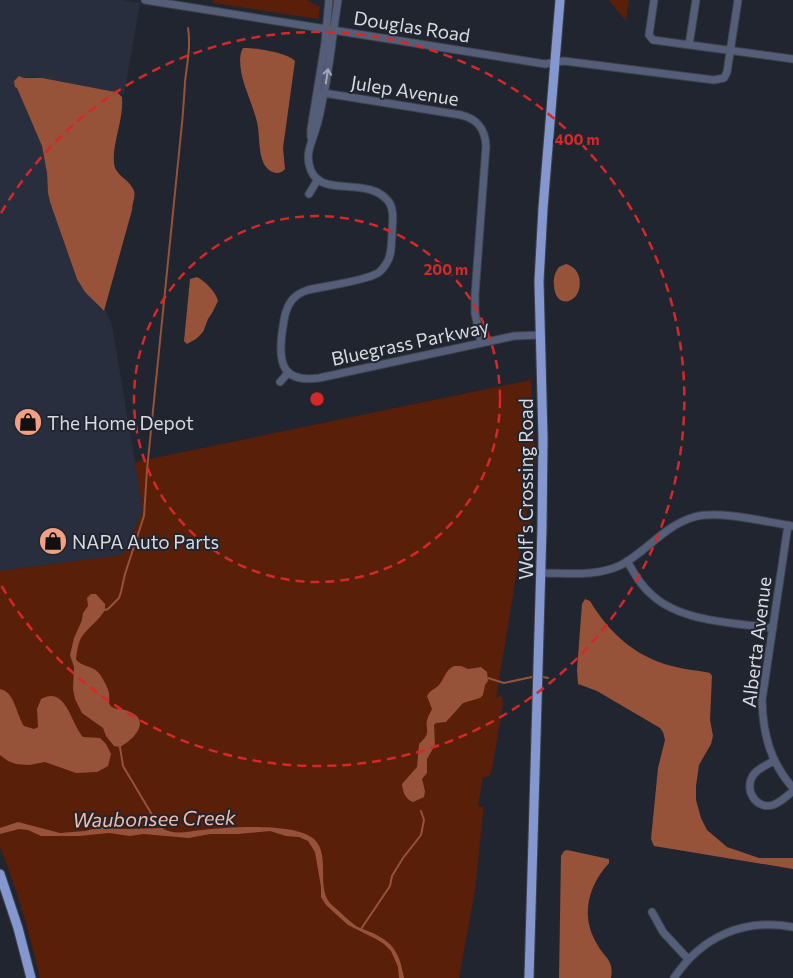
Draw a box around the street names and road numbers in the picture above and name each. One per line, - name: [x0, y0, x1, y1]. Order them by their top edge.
- street label: Douglas Road: [352, 5, 472, 47]
- street label: Julep Avenue: [349, 70, 461, 110]
- street label: Bluegrass Parkway: [329, 314, 491, 370]
- street label: Wolf's Crossing Road: [514, 398, 537, 580]
- street label: Alberta Avenue: [737, 575, 775, 709]

